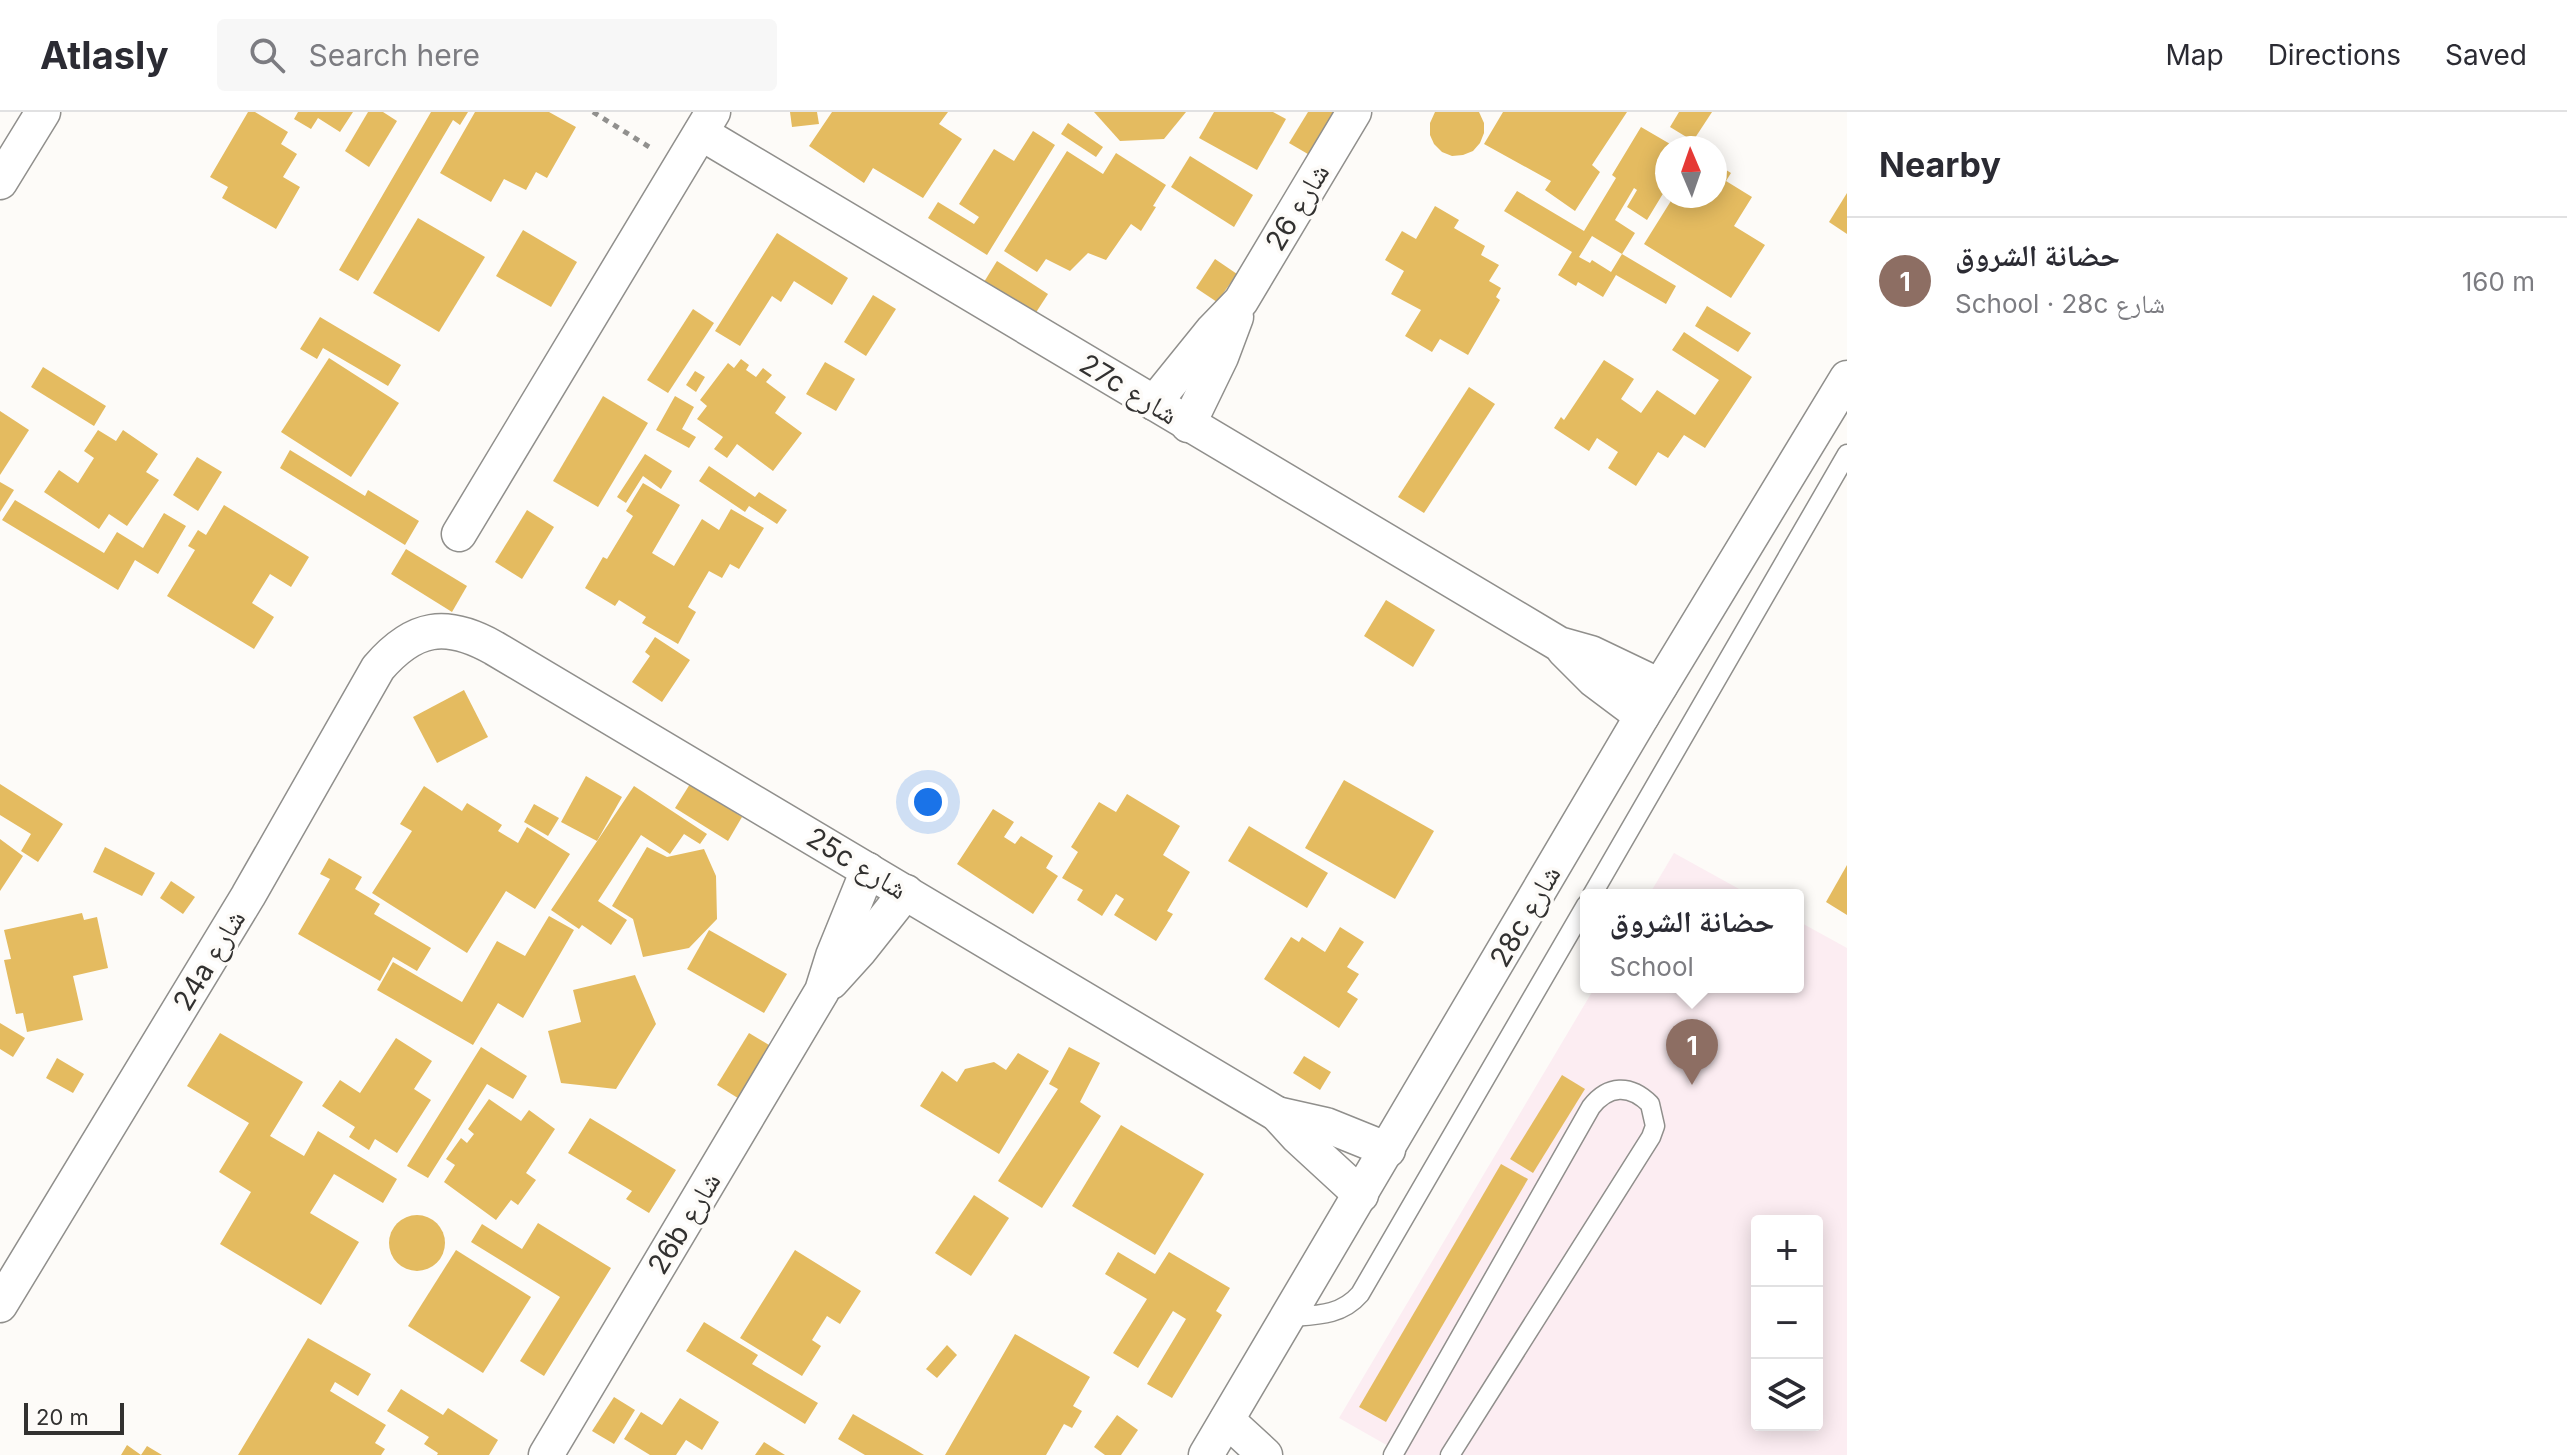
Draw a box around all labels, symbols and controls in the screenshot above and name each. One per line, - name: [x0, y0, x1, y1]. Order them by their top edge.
- search box: [217, 19, 777, 91]
- text: Atlasly: [40, 32, 169, 78]
- icon: search: [245, 33, 289, 77]
- text: Search here: [309, 37, 480, 73]
- text: Map: [2165, 38, 2224, 72]
- text: Directions: [2268, 38, 2401, 72]
- text: Saved: [2445, 38, 2527, 72]
- north arrow: [1655, 136, 1727, 208]
- text: Nearby: [1879, 144, 2001, 185]
- street label: شارع 26: [1258, 157, 1337, 257]
- text: حضانة الشروق: [1955, 237, 2120, 273]
- text: 1: [1899, 266, 1911, 297]
- text: 160 m: [2462, 266, 2535, 297]
- text: School · 28c شارع: [1955, 288, 2165, 319]
- street label: 27c شارع: [1073, 346, 1184, 432]
- your location: [908, 782, 948, 822]
- street label: 25c شارع: [800, 820, 913, 907]
- street label: 28c شارع: [1482, 859, 1568, 973]
- popup: [1580, 889, 1804, 993]
- street label: 24a شارع: [166, 903, 253, 1017]
- text: حضانة الشروق: [1609, 903, 1775, 939]
- text: School: [1609, 951, 1694, 982]
- pin: 1: [1666, 1019, 1718, 1085]
- street label: 26b شارع: [640, 1166, 728, 1281]
- map controls: [1751, 1215, 1823, 1431]
- button: +: [1751, 1215, 1823, 1287]
- button: −: [1751, 1287, 1823, 1359]
- button: layers: [1751, 1359, 1823, 1431]
- scale bar: [24, 1399, 124, 1435]
- text: 20 m: [36, 1404, 89, 1430]

